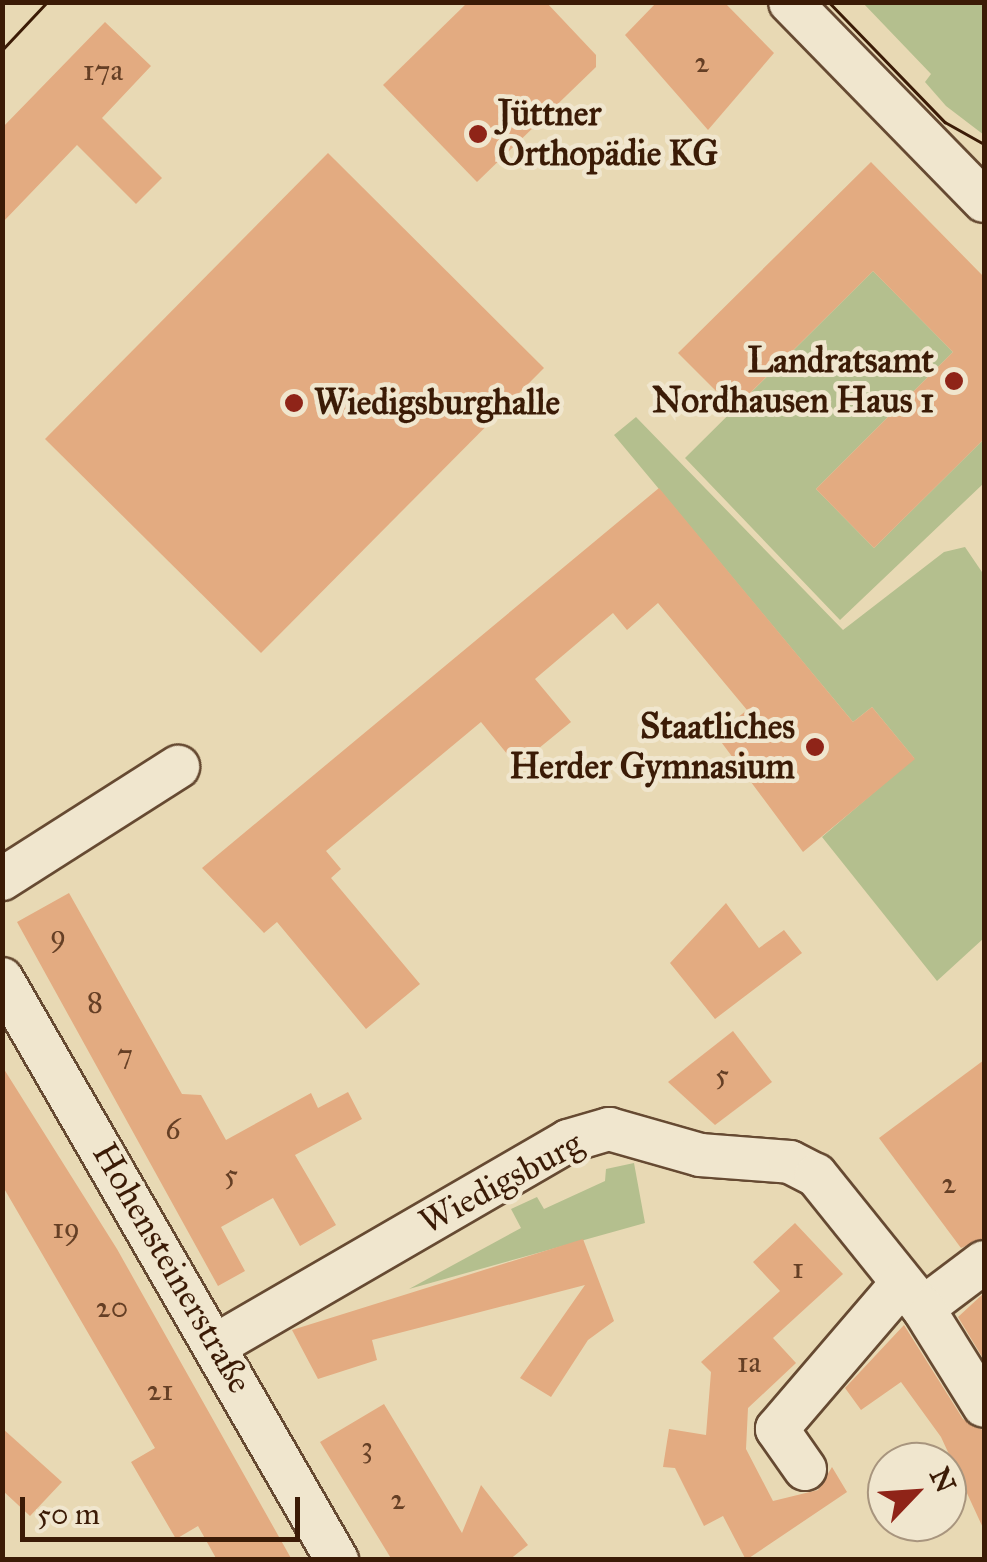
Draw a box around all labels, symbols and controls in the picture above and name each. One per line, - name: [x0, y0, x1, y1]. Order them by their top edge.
- house number: 2: [695, 44, 709, 80]
- house number: 17a: [83, 52, 123, 88]
- place label: Jüttner Orthopädie KG: [498, 93, 718, 175]
- marker: Jüttner Orthopädie KG: [467, 123, 489, 145]
- place label: Landratsamt Nordhausen Haus 1: [652, 340, 934, 422]
- marker: Landratsamt Nordhausen Haus 1: [943, 370, 965, 392]
- place label: Wiedigsburghalle: [314, 382, 560, 424]
- marker: Wiedigsburghalle: [283, 392, 305, 414]
- place label: Staatliches Herder Gymnasium: [509, 706, 795, 788]
- marker: Staatliches Herder Gymnasium: [804, 736, 826, 758]
- house number: 9: [50, 917, 66, 953]
- house number: 8: [87, 984, 103, 1020]
- house number: 7: [117, 1036, 133, 1072]
- house number: 5: [715, 1056, 729, 1092]
- house number: 6: [165, 1111, 181, 1147]
- street label: Wiedigsburg: [412, 1123, 590, 1243]
- street label: Hohensteinerstraße: [83, 1135, 261, 1401]
- house number: 5: [224, 1156, 238, 1192]
- house number: 2: [942, 1165, 956, 1201]
- house number: 19: [52, 1210, 80, 1246]
- house number: 1: [792, 1250, 804, 1286]
- house number: 20: [96, 1289, 128, 1325]
- house number: 1a: [737, 1344, 761, 1380]
- house number: 21: [147, 1372, 173, 1408]
- house number: 3: [361, 1429, 373, 1465]
- north arrow: [867, 1442, 967, 1542]
- text: N: [922, 1462, 964, 1498]
- scale bar: [25, 1477, 305, 1539]
- house number: 2: [391, 1481, 405, 1517]
- text: 50 m: [37, 1496, 100, 1532]

